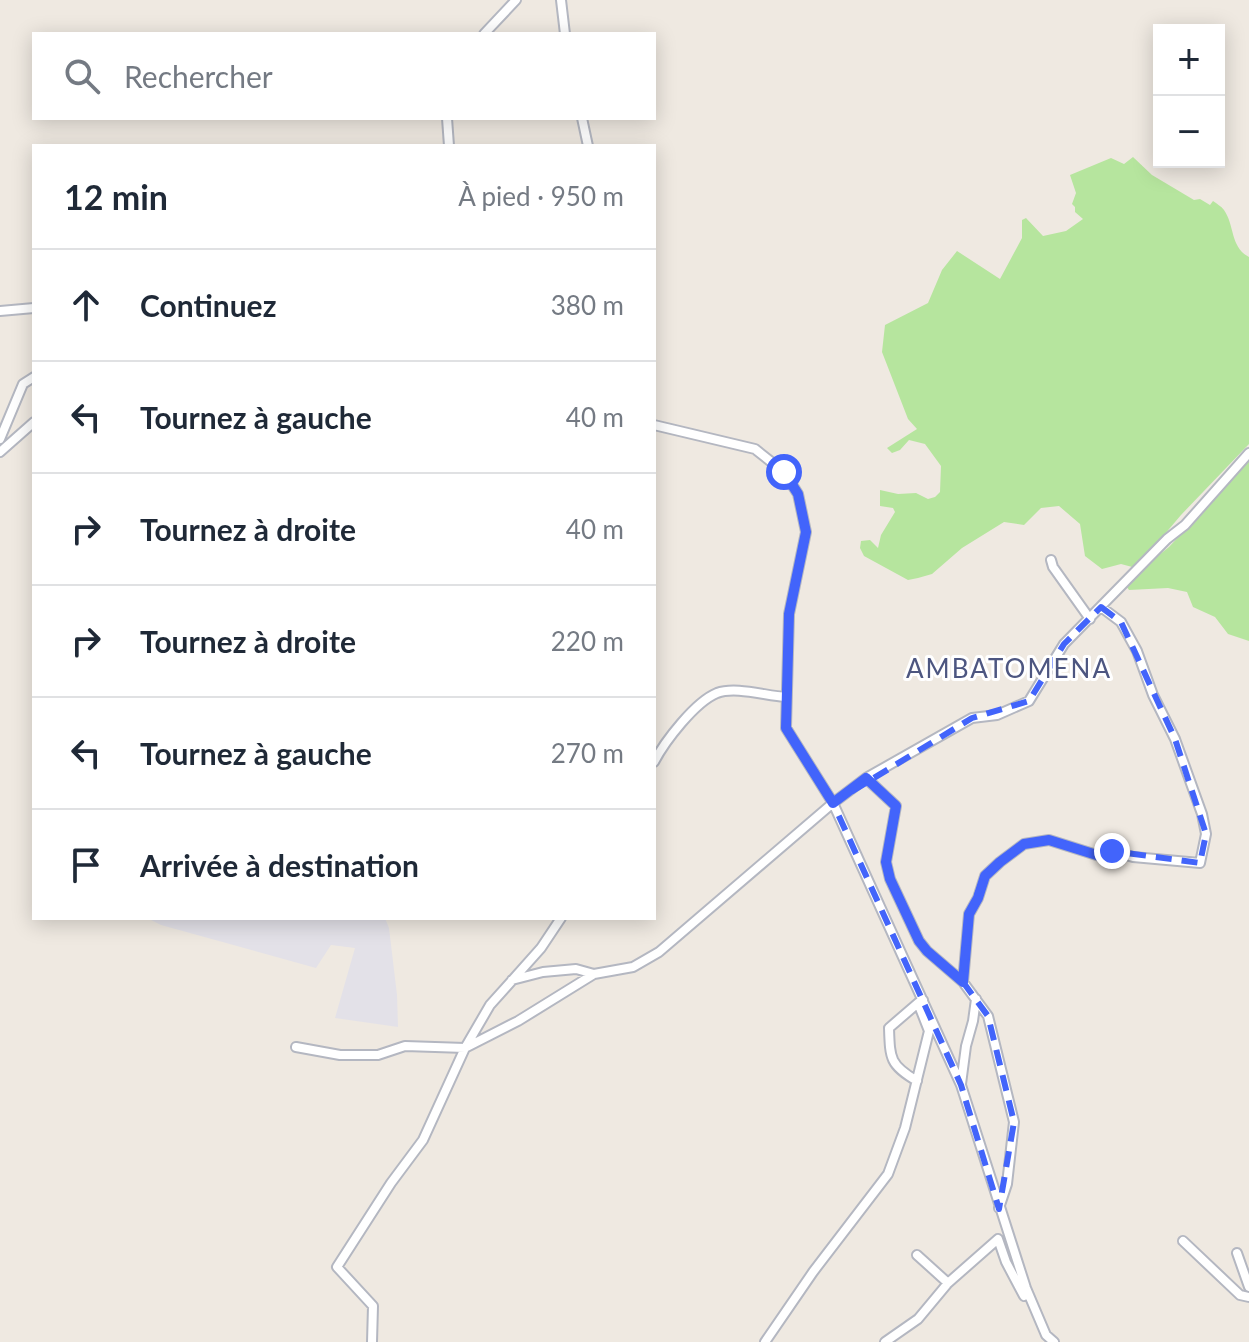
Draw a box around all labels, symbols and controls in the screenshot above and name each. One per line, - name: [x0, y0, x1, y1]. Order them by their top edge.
- map controls: [1153, 24, 1225, 168]
- button: +: [1153, 24, 1225, 96]
- search box: [32, 32, 656, 120]
- icon: search: [60, 54, 104, 98]
- text: Rechercher: [124, 58, 273, 94]
- button: −: [1153, 96, 1225, 168]
- text: 12 min: [64, 176, 168, 217]
- text: À pied · 950 m: [458, 180, 624, 212]
- icon: ahead: [64, 283, 108, 327]
- text: Continuez: [140, 287, 276, 323]
- text: 380 m: [551, 289, 624, 321]
- icon: left: [64, 395, 108, 439]
- text: Tournez à gauche: [140, 399, 372, 435]
- text: 40 m: [566, 401, 624, 433]
- route start: [766, 454, 802, 490]
- icon: right: [64, 507, 108, 551]
- text: Tournez à droite: [140, 511, 356, 547]
- text: 40 m: [566, 513, 624, 545]
- icon: right: [64, 619, 108, 663]
- text: Tournez à droite: [140, 623, 356, 659]
- text: 220 m: [551, 625, 624, 657]
- district label: AMBATOMENA: [906, 652, 1112, 684]
- icon: left: [64, 731, 108, 775]
- text: Tournez à gauche: [140, 735, 372, 771]
- text: 270 m: [551, 737, 624, 769]
- route end: [1094, 833, 1130, 869]
- icon: arrive: [64, 843, 108, 887]
- text: Arrivée à destination: [140, 847, 419, 883]

